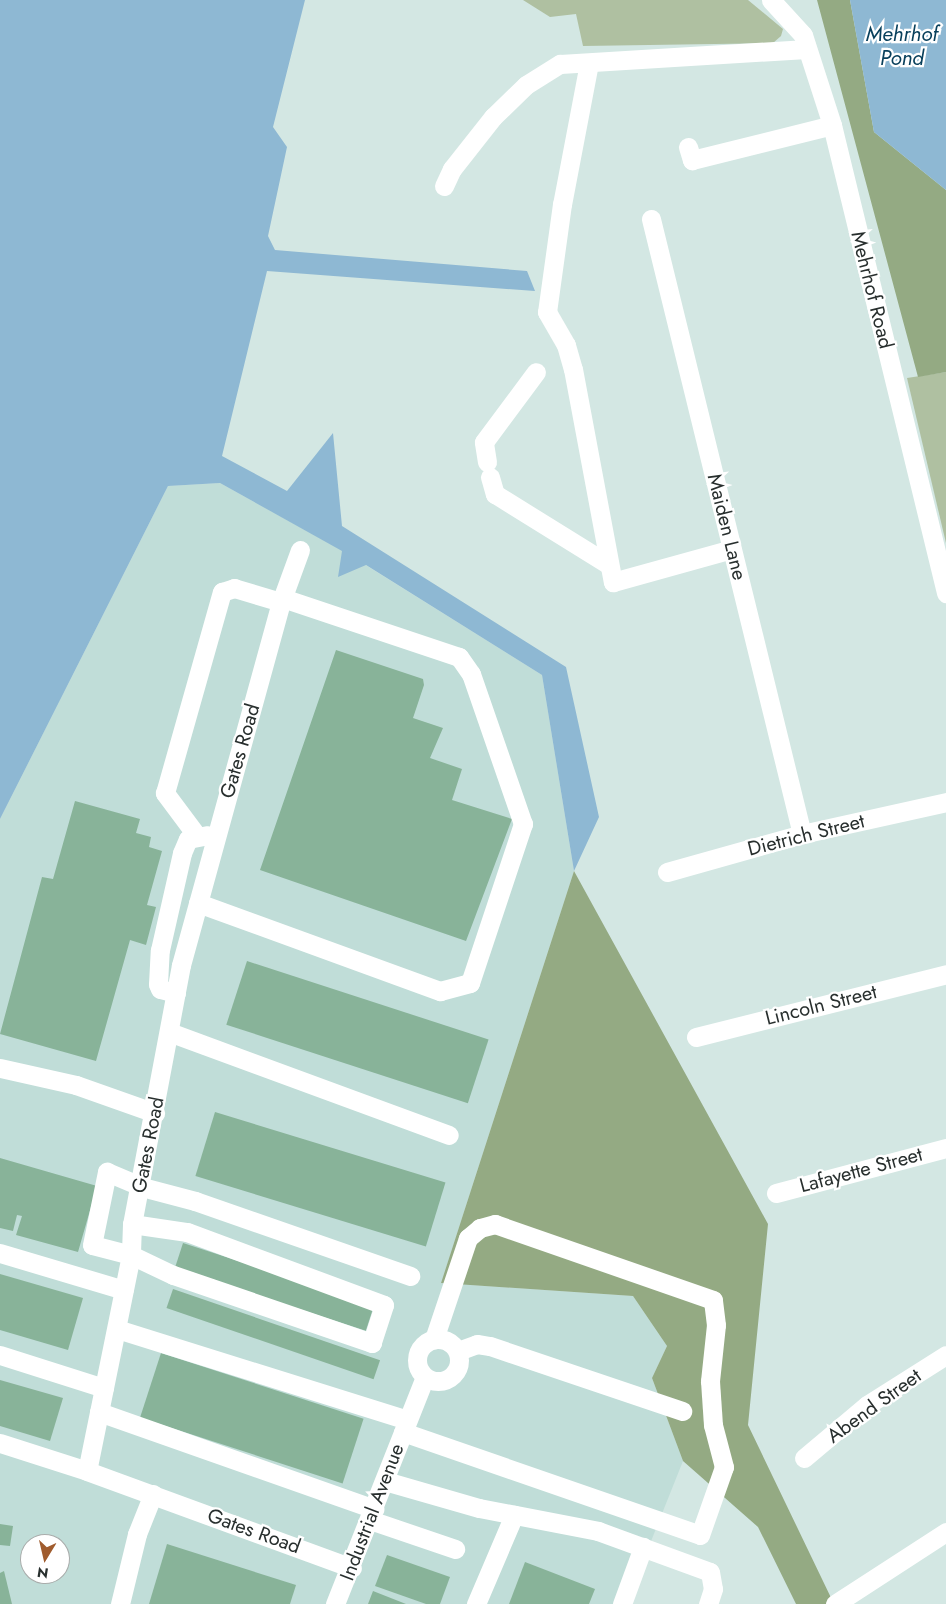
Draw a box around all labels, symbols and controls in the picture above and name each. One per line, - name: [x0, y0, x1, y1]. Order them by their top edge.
- water label: Mehrhof Pond: [866, 21, 938, 71]
- street label: Mehrhof Road: [846, 229, 898, 351]
- street label: Maiden Lane: [702, 471, 752, 583]
- street label: Gates Road: [215, 701, 265, 801]
- street label: Dietrich Street: [745, 809, 867, 861]
- street label: Lincoln Street: [763, 980, 879, 1030]
- street label: Gates Road: [127, 1095, 169, 1195]
- street label: Lafayette Street: [797, 1142, 925, 1198]
- street label: Abend Street: [822, 1364, 926, 1448]
- street label: Industrial Avenue: [335, 1440, 409, 1584]
- street label: Gates Road: [204, 1503, 304, 1559]
- north arrow: [20, 1534, 70, 1584]
- text: N: [36, 1562, 50, 1584]

